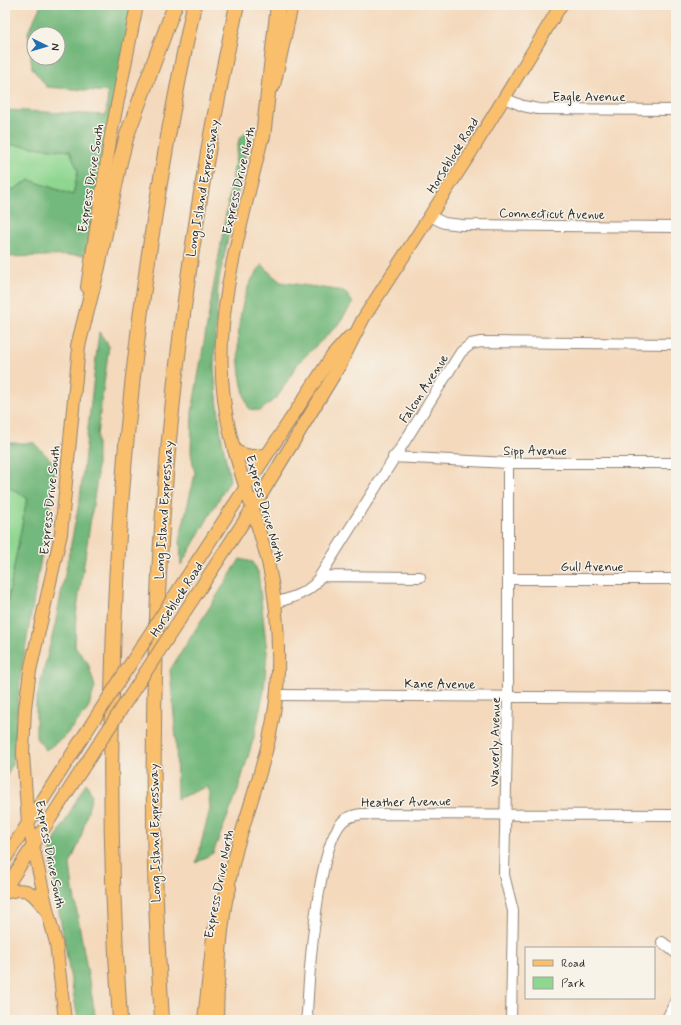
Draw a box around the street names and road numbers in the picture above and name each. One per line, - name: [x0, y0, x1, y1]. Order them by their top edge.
- street label: Eagle Avenue: [552, 89, 626, 106]
- street label: Horseblock Road: [423, 115, 483, 197]
- street label: Long Island Expressway: [183, 118, 225, 258]
- street label: Express Drive South: [74, 123, 108, 234]
- street label: Express Drive North: [219, 125, 260, 236]
- street label: Connecticut Avenue: [499, 205, 605, 224]
- street label: Falcon Avenue: [396, 351, 453, 427]
- street label: Long Island Expressway: [151, 440, 179, 580]
- street label: Sipp Avenue: [503, 443, 567, 460]
- street label: Express Drive South: [36, 445, 65, 556]
- street label: Express Drive North: [241, 453, 288, 564]
- street label: Horseblock Road: [147, 559, 208, 641]
- street label: Gull Avenue: [561, 559, 624, 576]
- street label: Kane Avenue: [404, 675, 476, 694]
- street label: Waverly Avenue: [486, 697, 505, 787]
- street label: Long Island Expressway: [146, 763, 166, 903]
- street label: Heather Avenue: [361, 793, 451, 812]
- street label: Express Drive South: [31, 799, 68, 910]
- street label: Express Drive North: [201, 828, 238, 940]

